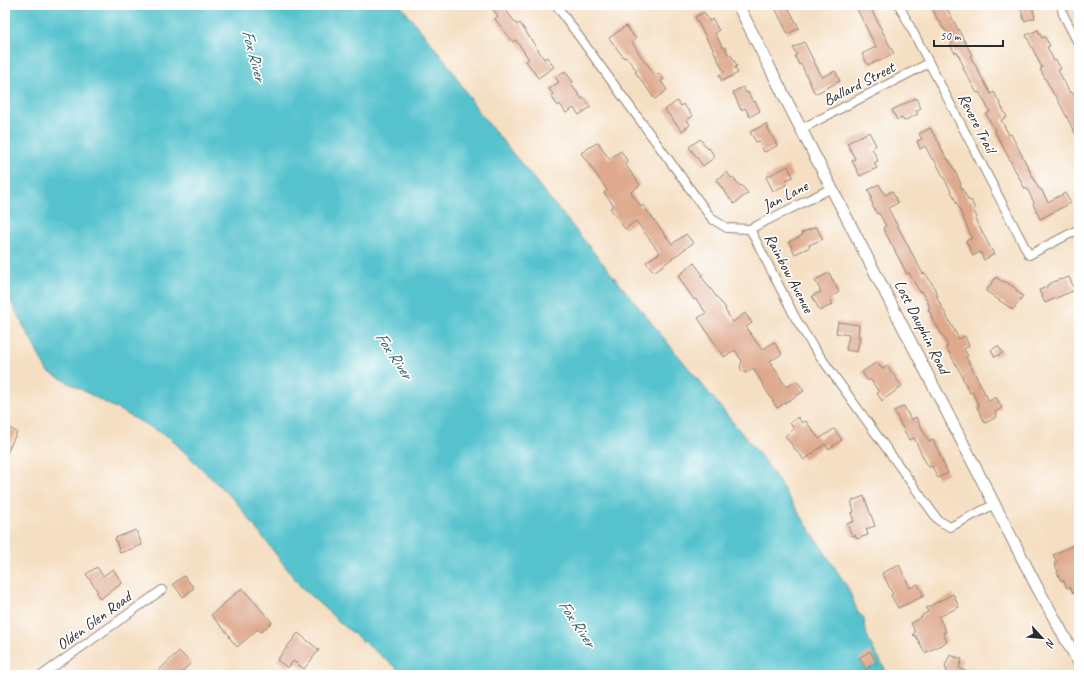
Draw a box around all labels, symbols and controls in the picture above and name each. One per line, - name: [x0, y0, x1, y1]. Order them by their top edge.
- scale bar: [934, 22, 1003, 48]
- water label: Fox River: [237, 27, 272, 86]
- text: 50 m: [940, 28, 962, 44]
- street label: Ballard Street: [820, 57, 900, 111]
- street label: Revere Trail: [954, 90, 1002, 159]
- street label: Jan Lane: [758, 175, 813, 216]
- street label: Rainbow Avenue: [760, 230, 819, 318]
- street label: Lost Dauphin Road: [890, 277, 956, 380]
- water label: Fox River: [371, 327, 419, 385]
- street label: Olden Glen Road: [53, 586, 137, 655]
- water label: Fox River: [554, 595, 602, 653]
- north arrow: [1022, 618, 1062, 658]
- text: N: [1042, 636, 1059, 651]

